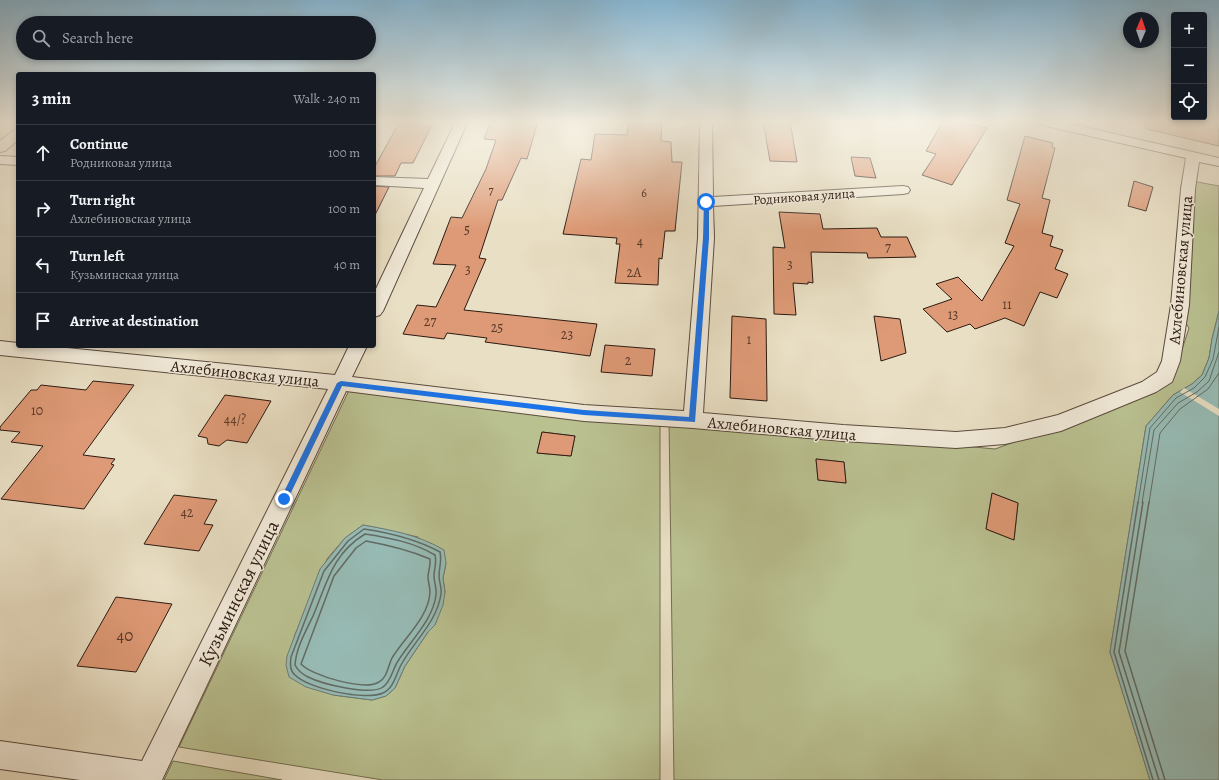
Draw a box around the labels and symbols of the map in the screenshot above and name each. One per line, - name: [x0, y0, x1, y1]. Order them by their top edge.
- north arrow: [1123, 12, 1159, 48]
- house number: 7: [488, 182, 494, 198]
- street label: Родниковая улица: [753, 184, 856, 209]
- house number: 6: [641, 185, 647, 201]
- route start: [697, 193, 715, 211]
- street label: Ахлебиновская улица: [1163, 194, 1199, 346]
- house number: 5: [464, 220, 470, 239]
- house number: 4: [637, 232, 643, 251]
- house number: 7: [885, 238, 891, 257]
- house number: 3: [787, 255, 793, 274]
- house number: 3: [465, 260, 471, 279]
- house number: 2А: [627, 263, 642, 282]
- house number: 11: [1002, 295, 1012, 314]
- house number: 13: [948, 305, 958, 324]
- house number: 27: [424, 312, 436, 331]
- house number: 25: [491, 318, 503, 337]
- house number: 23: [561, 325, 573, 344]
- house number: 1: [747, 330, 752, 349]
- house number: 2: [625, 351, 632, 370]
- street label: Ахлебиновская улица: [169, 355, 321, 393]
- house number: 10: [31, 401, 43, 420]
- house number: 44/?: [224, 410, 246, 429]
- street label: Ахлебиновская улица: [706, 411, 858, 447]
- route end: [275, 490, 293, 508]
- house number: 42: [181, 503, 194, 522]
- street label: Кузьминская улица: [192, 516, 286, 671]
- house number: 40: [117, 624, 133, 647]

